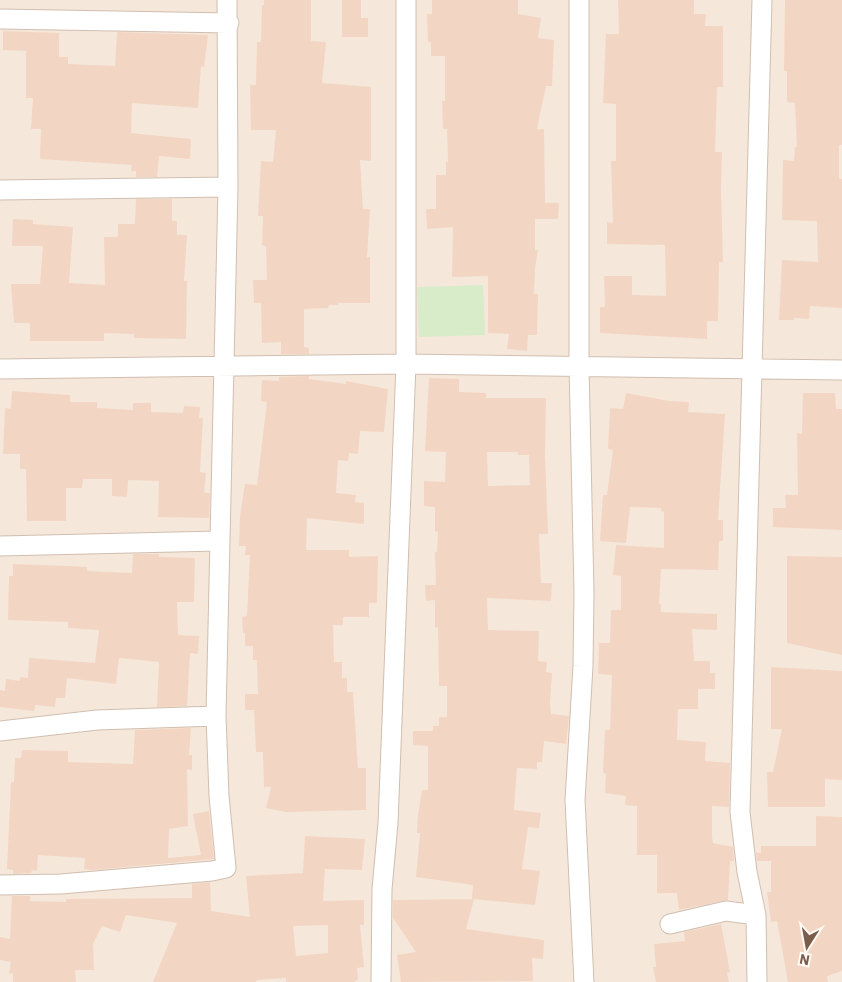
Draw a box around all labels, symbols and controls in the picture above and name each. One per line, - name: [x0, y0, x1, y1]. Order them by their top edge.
- north arrow: [782, 922, 832, 972]
- text: N: [798, 950, 811, 970]

